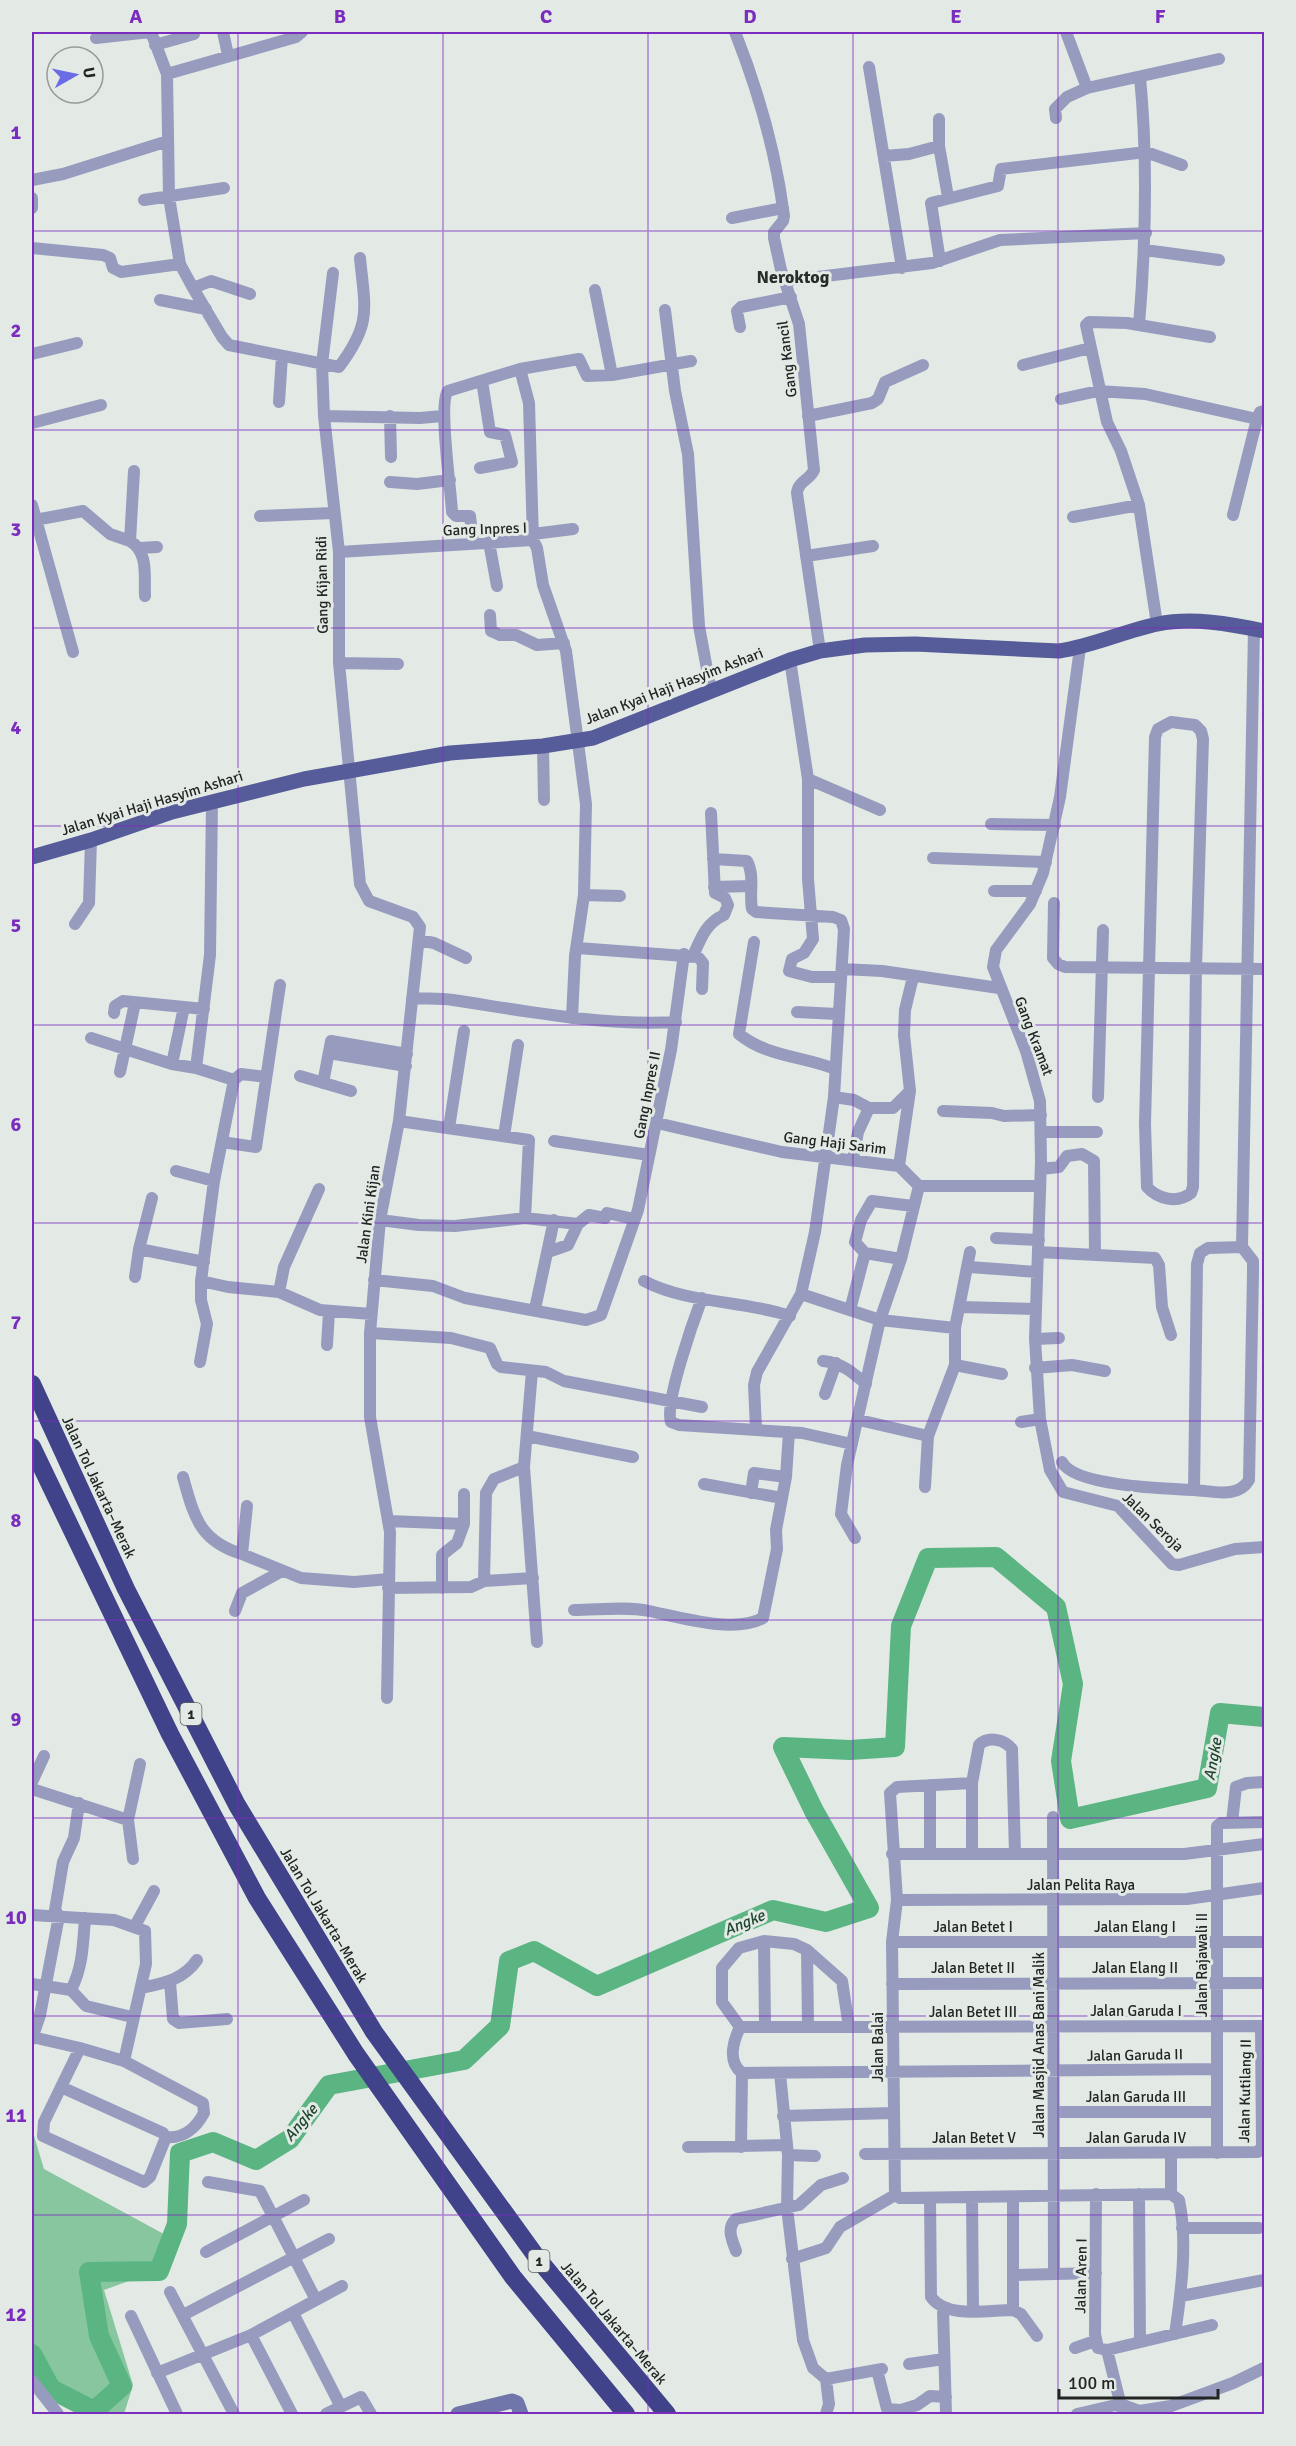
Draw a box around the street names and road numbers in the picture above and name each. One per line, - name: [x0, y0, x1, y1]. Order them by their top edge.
- street label: Gang Kancil: [773, 320, 801, 398]
- street label: Gang Inpres I: [443, 519, 527, 539]
- street label: Gang Kijan Ridi: [312, 536, 332, 634]
- street label: Jalan Kyai Haji Hasyim Ashari: [582, 644, 766, 728]
- street label: Jalan Kyai Haji Hasyim Ashari: [59, 767, 245, 839]
- street label: Gang Kramat: [1011, 994, 1057, 1078]
- street label: Gang Inpres II: [630, 1050, 664, 1140]
- street label: Gang Haji Sarim: [782, 1128, 888, 1158]
- street label: Jalan Kini Kijan: [352, 1164, 384, 1264]
- street label: Jalan Tol Jakarta–Merak: [58, 1413, 140, 1561]
- street label: Jalan Seroja: [1119, 1488, 1187, 1556]
- road number: 1: [180, 1703, 201, 1725]
- street label: Jalan Tol Jakarta–Merak: [276, 1844, 372, 1986]
- street label: Jalan Pelita Raya: [1027, 1876, 1135, 1894]
- street label: Jalan Rajawali II: [1193, 1913, 1211, 2017]
- street label: Jalan Betet I: [933, 1918, 1013, 1936]
- street label: Jalan Elang I: [1094, 1918, 1176, 1936]
- street label: Jalan Masjid Anas Bani Malik: [1030, 1952, 1048, 2138]
- street label: Jalan Betet II: [931, 1959, 1015, 1977]
- street label: Jalan Elang II: [1092, 1959, 1178, 1977]
- street label: Jalan Garuda I: [1090, 2002, 1182, 2020]
- street label: Jalan Betet III: [929, 2003, 1017, 2021]
- street label: Jalan Balai: [869, 2012, 887, 2082]
- street label: Jalan Kutilang II: [1235, 2039, 1255, 2143]
- street label: Jalan Garuda II: [1087, 2045, 1183, 2065]
- street label: Jalan Garuda III: [1086, 2088, 1186, 2106]
- street label: Jalan Betet V: [932, 2129, 1016, 2147]
- street label: Jalan Garuda IV: [1086, 2129, 1187, 2147]
- street label: Jalan Aren I: [1071, 2238, 1091, 2314]
- road number: 1: [528, 2250, 550, 2272]
- street label: Jalan Tol Jakarta–Merak: [557, 2258, 671, 2388]

